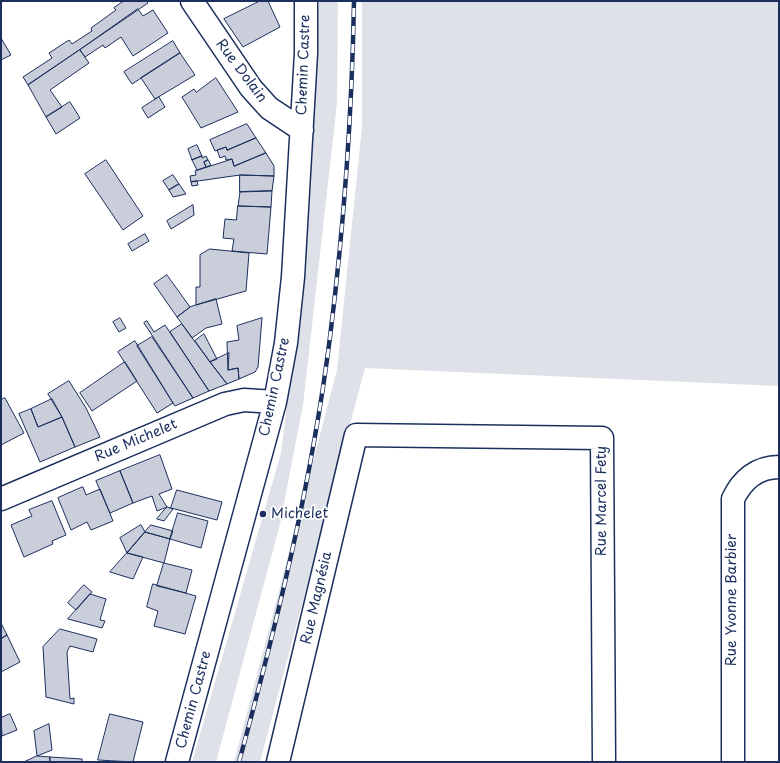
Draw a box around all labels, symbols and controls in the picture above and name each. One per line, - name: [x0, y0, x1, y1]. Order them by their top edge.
- street label: Chemin Castre: [294, 14, 314, 116]
- street label: Rue Dolain: [212, 36, 270, 106]
- street label: Chemin Castre: [256, 336, 294, 438]
- street label: Rue Michelet: [92, 416, 180, 466]
- street label: Rue Marcel Fety: [594, 446, 610, 556]
- place label: Michelet: [271, 506, 328, 522]
- marker: Michelet: [258, 509, 268, 519]
- street label: Rue Yvonne Barbier: [724, 534, 740, 666]
- street label: Rue Magnésia: [298, 550, 336, 646]
- street label: Chemin Castre: [173, 649, 215, 751]

